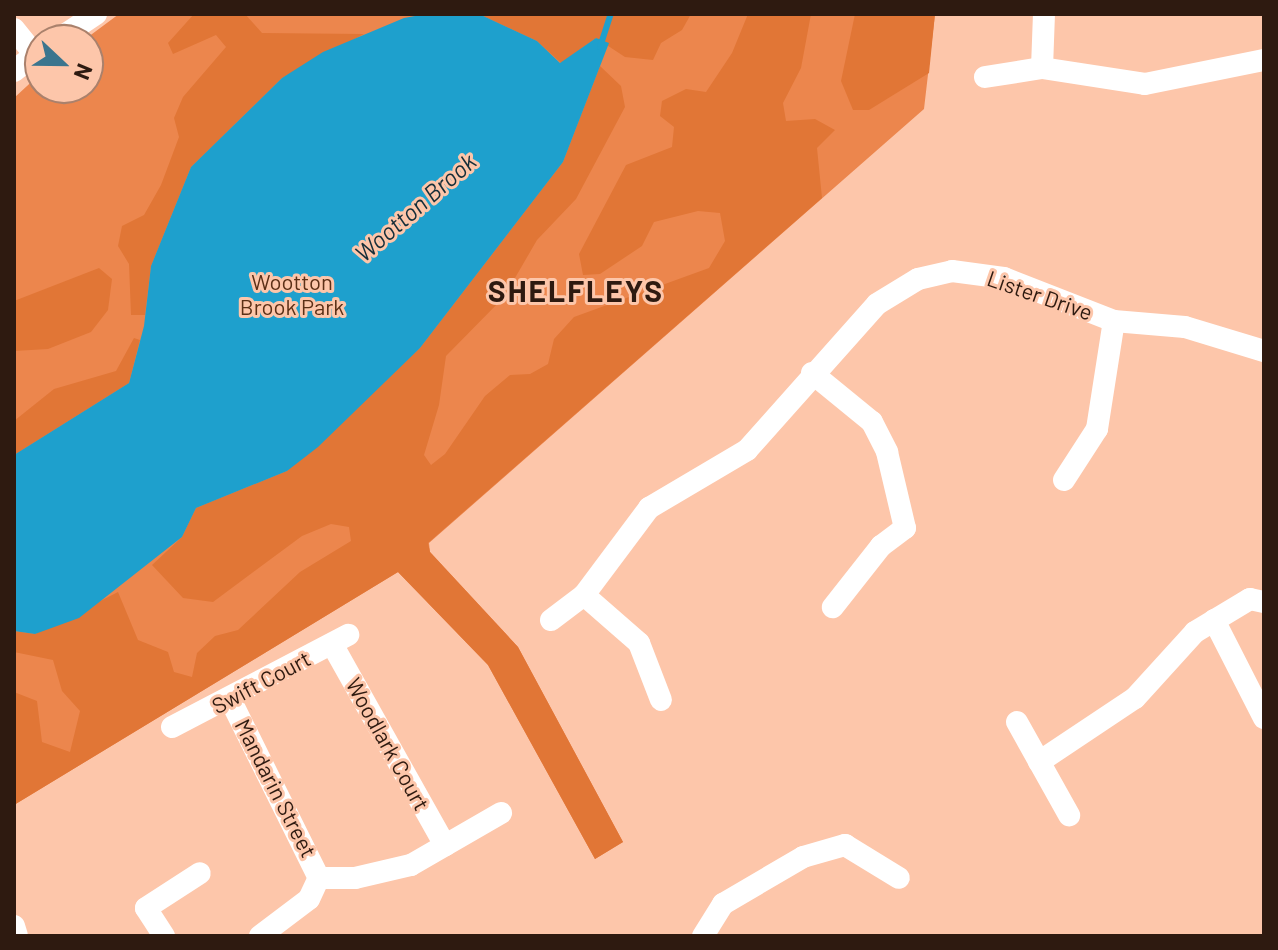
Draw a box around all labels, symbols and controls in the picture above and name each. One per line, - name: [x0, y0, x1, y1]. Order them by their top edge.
- north arrow: [24, 24, 104, 104]
- text: N: [70, 61, 99, 84]
- water label: Wootton Brook: [349, 147, 481, 267]
- street label: Lister Drive: [984, 265, 1096, 325]
- park label: Wootton Brook Park: [240, 268, 344, 320]
- district label: SHELFLEYS: [488, 272, 664, 308]
- street label: Swift Court: [207, 645, 315, 719]
- street label: Woodlark Court: [341, 673, 435, 815]
- street label: Mandarin Street: [230, 714, 322, 862]

